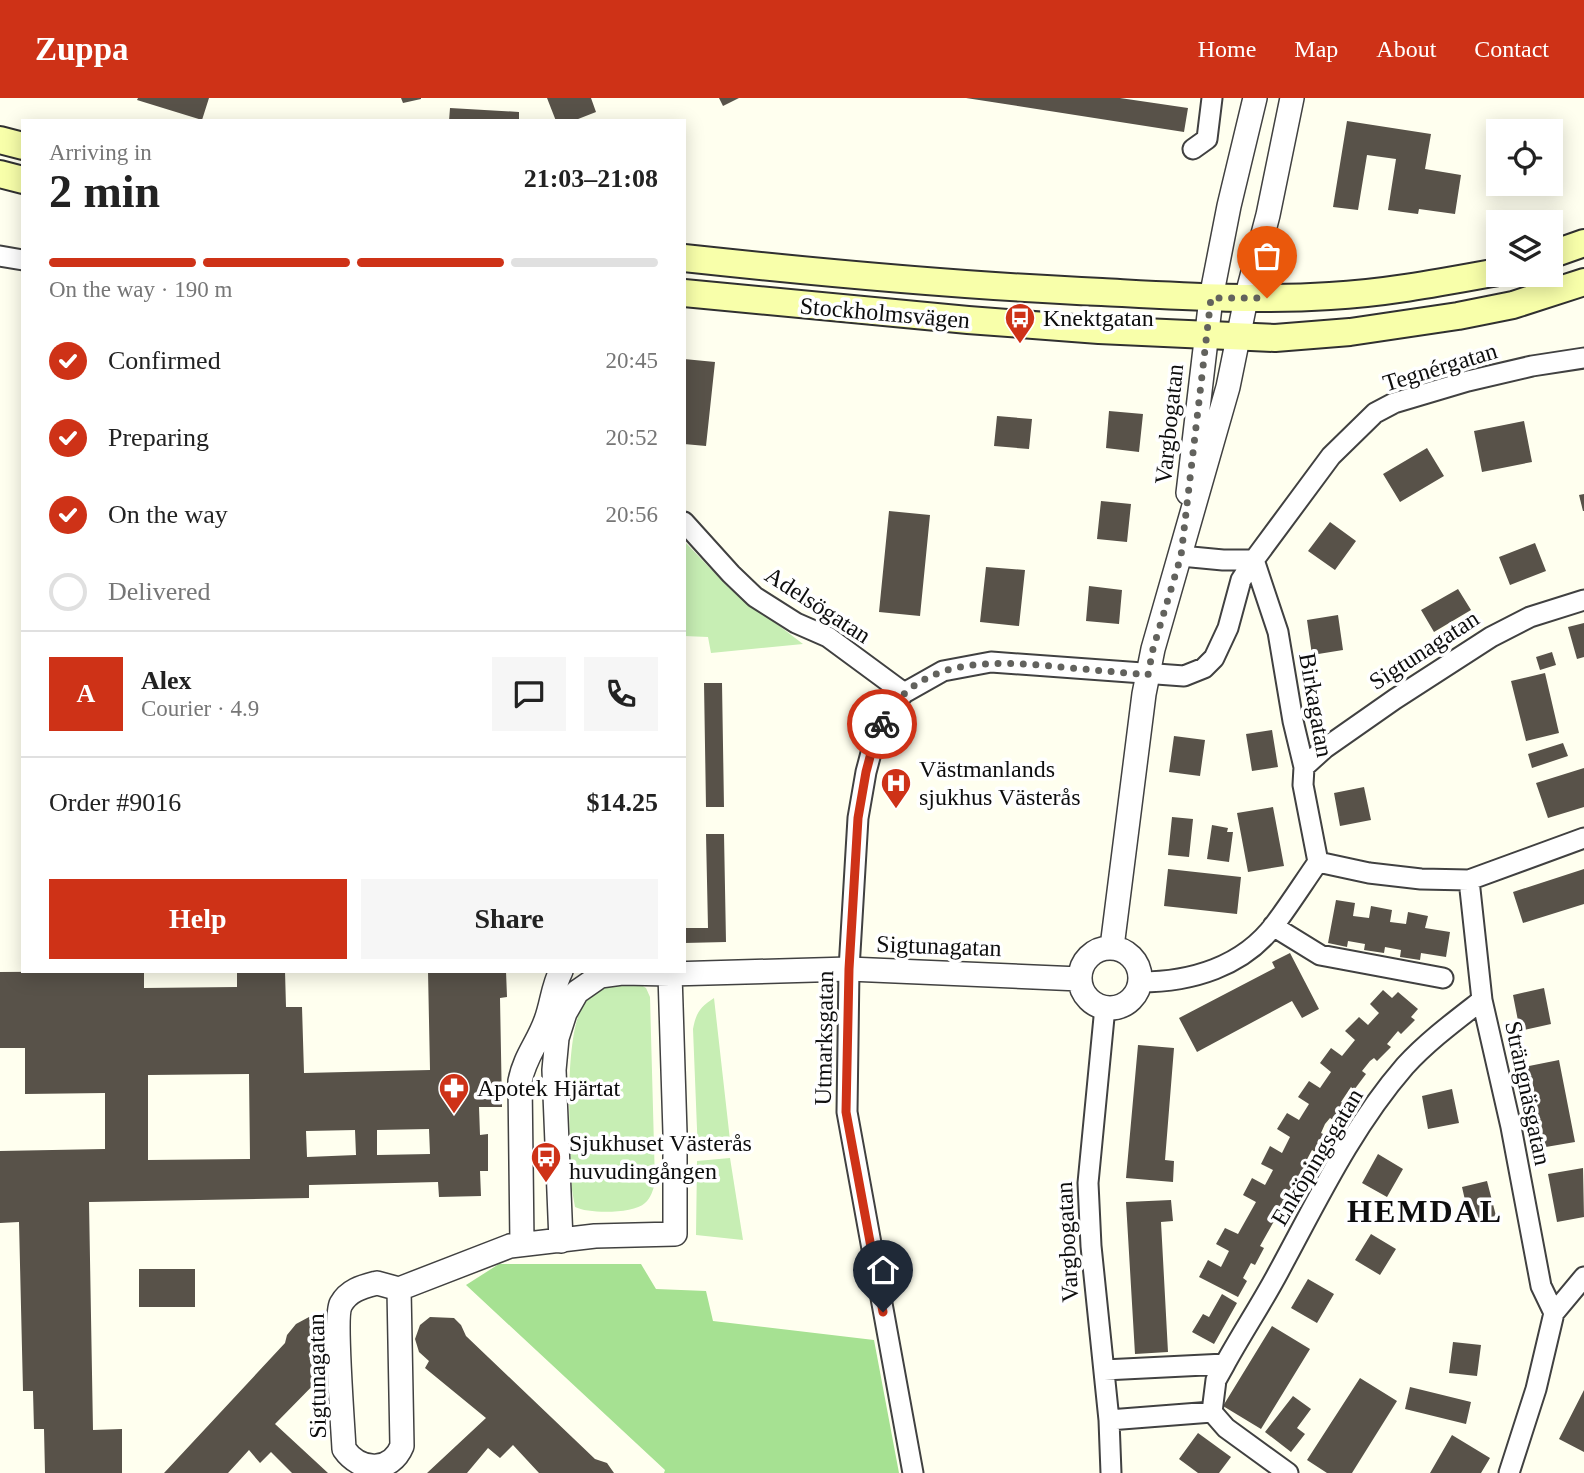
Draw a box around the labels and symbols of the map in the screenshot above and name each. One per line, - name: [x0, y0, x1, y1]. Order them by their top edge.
- pin: [1237, 226, 1297, 298]
- street label: Stockholmsvägen: [799, 293, 971, 333]
- bus stop icon: Knektgatan: [1003, 301, 1037, 345]
- place label: Knektgatan: [1043, 305, 1154, 331]
- street label: Tegnérgatan: [1380, 337, 1500, 397]
- street label: Vargbogatan: [1150, 363, 1188, 485]
- street label: Adelsögatan: [761, 561, 875, 649]
- street label: Sigtunagatan: [1364, 605, 1484, 695]
- street label: Birkagatan: [1294, 651, 1338, 759]
- courier: [847, 689, 917, 759]
- place label: Västmanlands sjukhus Västerås: [919, 756, 1081, 810]
- hospital icon: Västmanlands sjukhus Västerås: [879, 766, 913, 810]
- street label: Sigtunagatan: [876, 931, 1002, 961]
- street label: Utmarksgatan: [810, 970, 838, 1106]
- street label: Strängnäsgatan: [1500, 1019, 1556, 1167]
- pharmacy icon: Apotek Hjärtat: [437, 1071, 471, 1115]
- place label: Apotek Hjärtat: [477, 1075, 621, 1101]
- street label: Enköpingsgatan: [1266, 1084, 1368, 1230]
- place label: Sjukhuset Västerås huvudingången: [569, 1130, 752, 1184]
- bus stop icon: Sjukhuset Västerås huvudingången: [529, 1140, 563, 1184]
- street label: Vargbogatan: [1051, 1181, 1083, 1303]
- district label: HEMDAL: [1347, 1193, 1503, 1229]
- pin: [853, 1240, 913, 1312]
- street label: Sigtunagatan: [303, 1313, 331, 1439]

